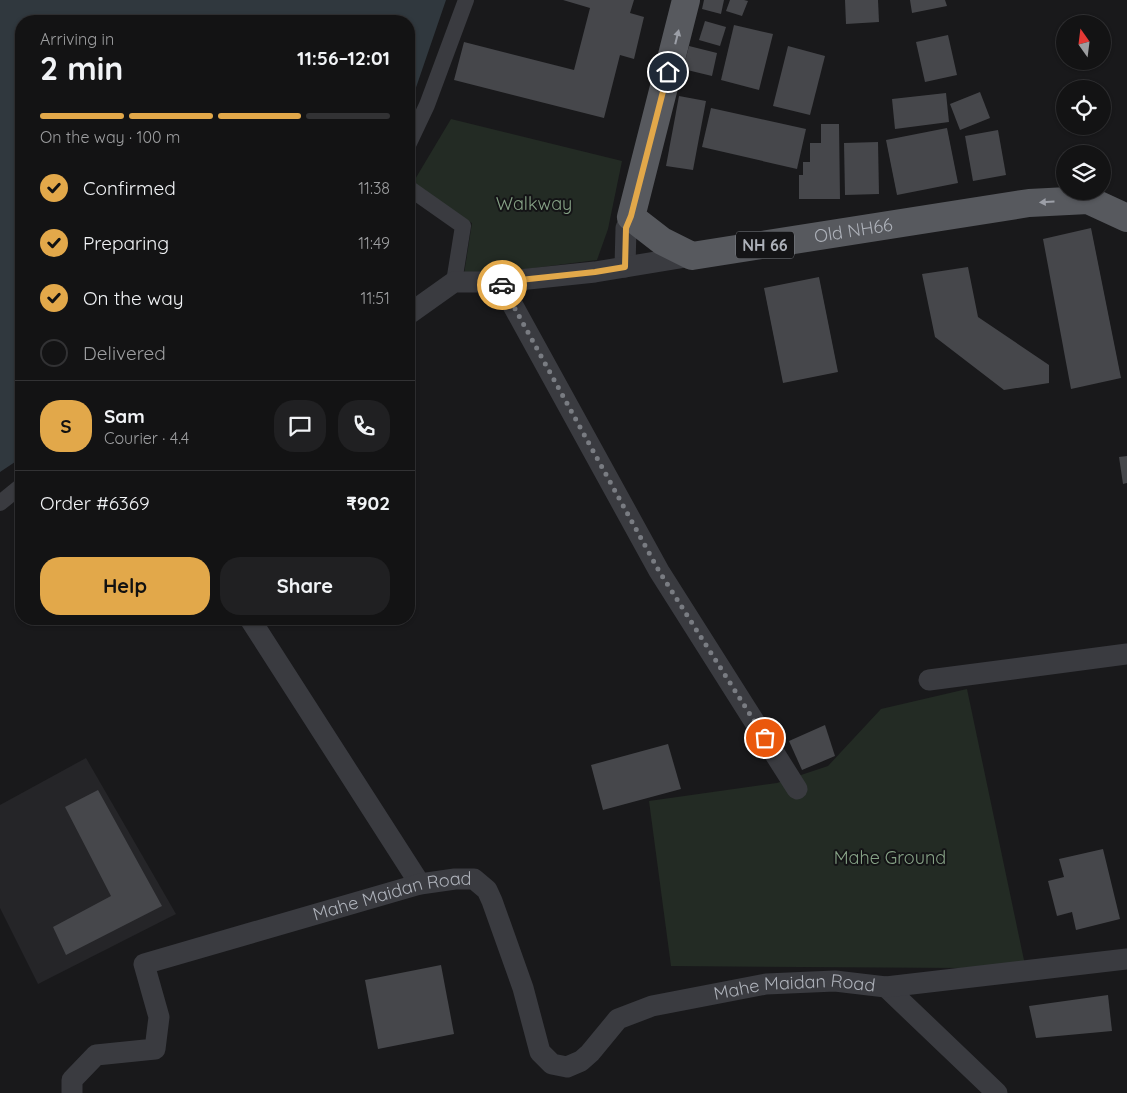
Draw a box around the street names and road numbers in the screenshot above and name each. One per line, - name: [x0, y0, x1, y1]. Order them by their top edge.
- street label: Old NH66: [812, 213, 894, 248]
- road number: NH 66: [736, 232, 794, 258]
- street label: Mahe Maidan Road: [310, 866, 471, 925]
- street label: Mahe Maidan Road: [712, 969, 877, 1005]

